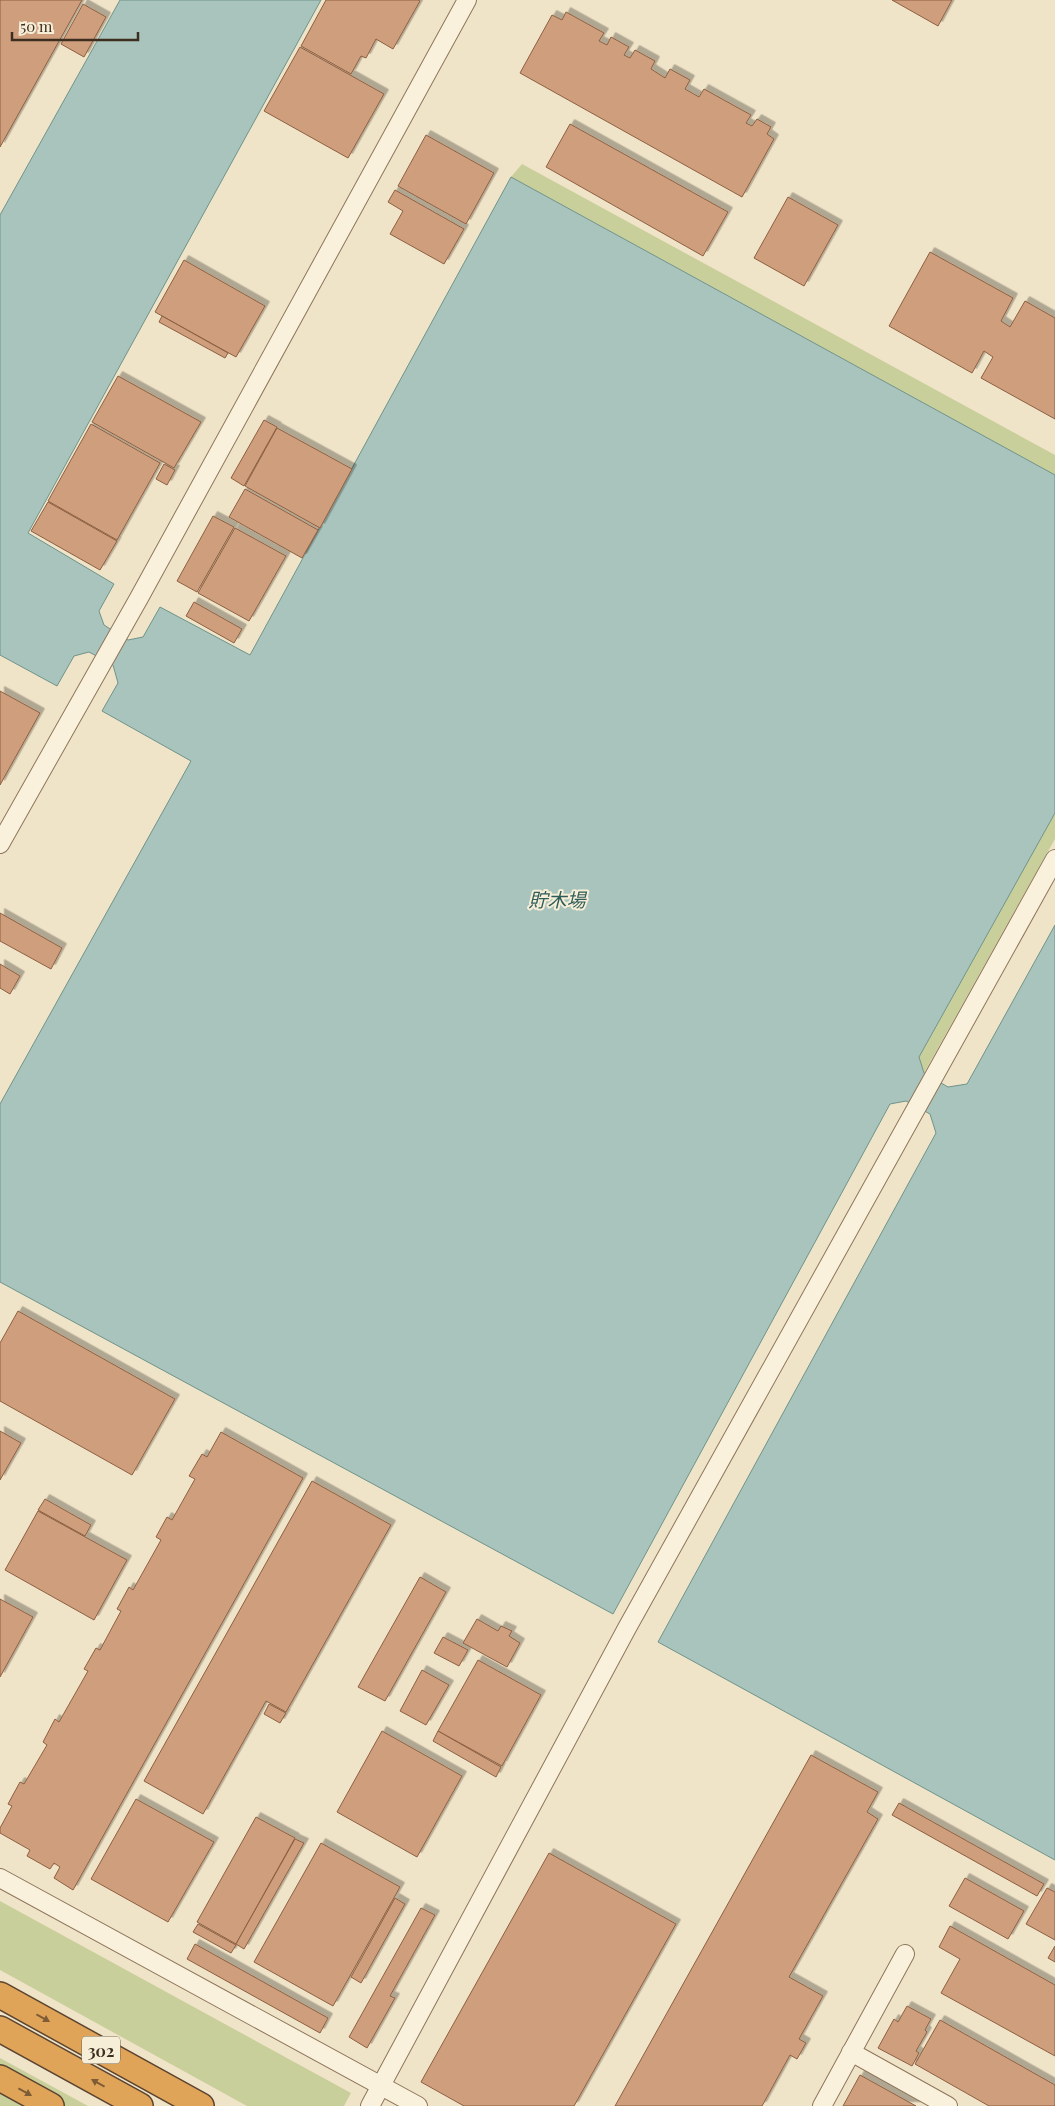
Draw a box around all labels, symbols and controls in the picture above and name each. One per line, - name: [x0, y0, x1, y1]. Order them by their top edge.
- scale bar: [12, 10, 139, 42]
- text: 50 m: [20, 16, 53, 36]
- water label: 貯木場: [528, 886, 587, 912]
- one-way arrow: [36, 2014, 49, 2023]
- road number: 302: [82, 2036, 120, 2064]
- one-way arrow: [91, 2078, 104, 2087]
- one-way arrow: [18, 2088, 33, 2096]

